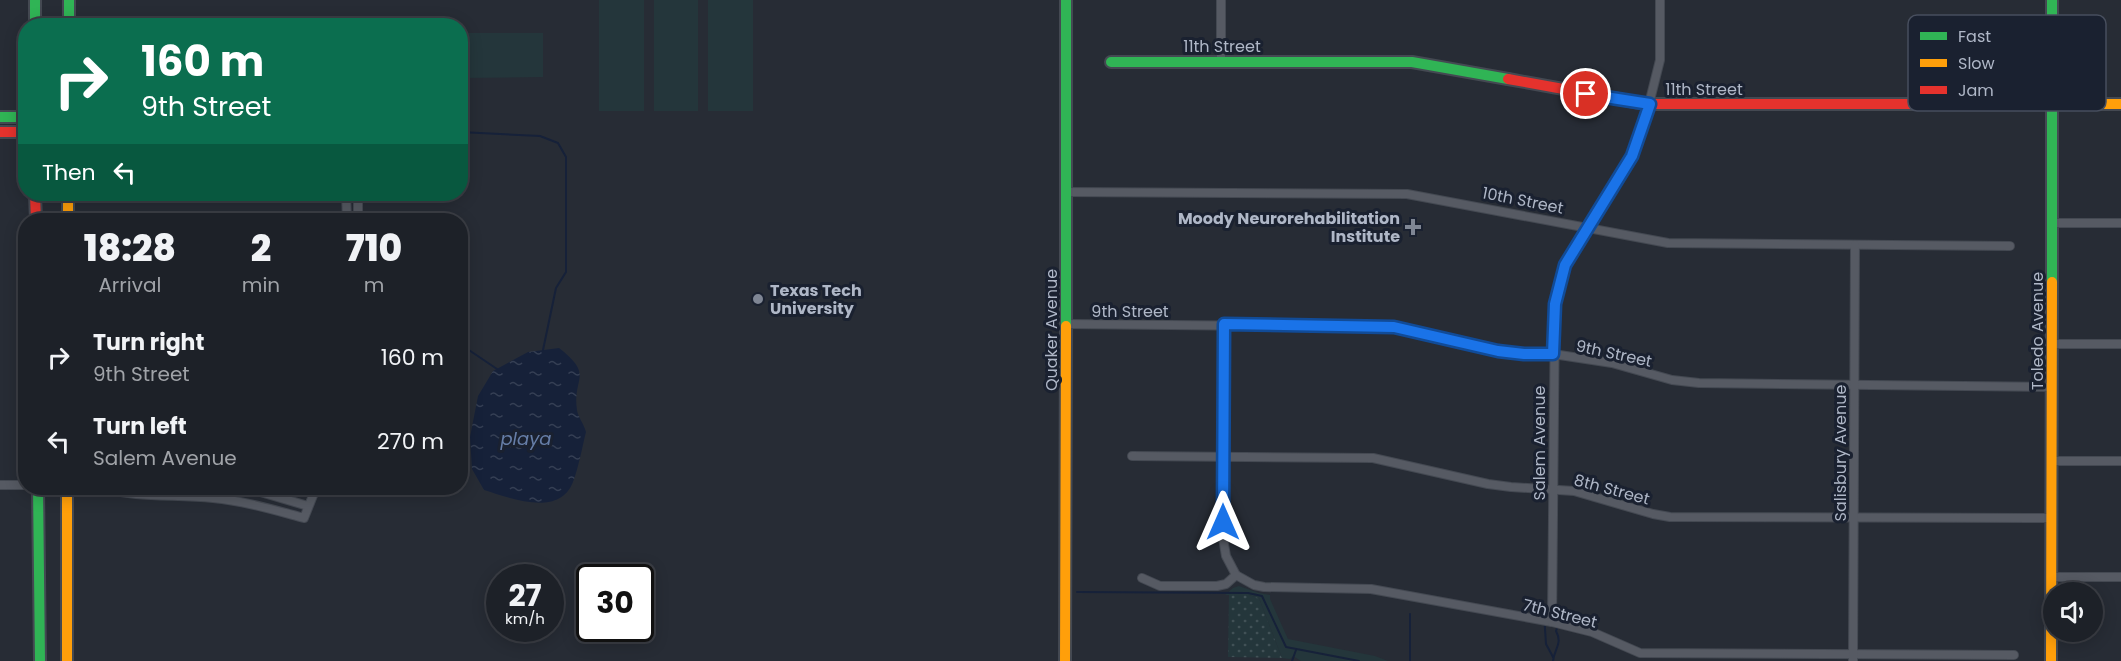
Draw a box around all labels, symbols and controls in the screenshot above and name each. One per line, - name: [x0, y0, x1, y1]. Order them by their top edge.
- legend: [1908, 15, 2106, 111]
- text: Fast: [1958, 25, 1991, 48]
- text: 160 m: [141, 32, 264, 91]
- street label: 11th Street: [1183, 35, 1261, 58]
- icon: right: [42, 42, 120, 120]
- text: Slow: [1958, 52, 1995, 75]
- pin: [1560, 68, 1611, 119]
- icon: arrive: [1569, 77, 1602, 110]
- street label: 11th Street: [1665, 78, 1743, 101]
- text: Jam: [1958, 79, 1994, 102]
- text: 9th Street: [141, 88, 271, 125]
- icon: left: [108, 156, 141, 189]
- text: Then: [42, 157, 96, 188]
- street label: 10th Street: [1480, 181, 1566, 220]
- place label: Moody Neurorehabilitation Institute: [1178, 207, 1400, 248]
- marker: Moody Neurorehabilitation Institute: [1404, 218, 1422, 236]
- text: 18:28: [84, 223, 176, 274]
- text: 2: [251, 223, 271, 274]
- text: 710: [346, 223, 402, 274]
- street label: Quaker Avenue: [1040, 269, 1063, 391]
- text: Arrival: [98, 271, 161, 299]
- text: min: [242, 271, 280, 299]
- text: m: [364, 271, 384, 299]
- street label: Toledo Avenue: [2026, 272, 2049, 390]
- place label: Texas Tech University: [770, 279, 862, 320]
- marker: Texas Tech University: [751, 292, 765, 306]
- street label: 9th Street: [1091, 300, 1169, 323]
- text: Turn right: [93, 327, 204, 358]
- street label: 9th Street: [1574, 334, 1654, 373]
- icon: right: [42, 341, 75, 374]
- text: 160 m: [381, 342, 444, 373]
- text: 9th Street: [93, 360, 190, 388]
- street label: Salem Avenue: [1528, 385, 1551, 500]
- street label: Salisbury Avenue: [1829, 385, 1852, 521]
- text: Turn left: [93, 411, 187, 442]
- icon: left: [42, 425, 75, 458]
- text: 270 m: [377, 426, 444, 457]
- water label: playa: [499, 426, 552, 451]
- text: Salem Avenue: [93, 444, 237, 472]
- street label: 8th Street: [1572, 468, 1652, 511]
- position arrow: [1191, 490, 1255, 554]
- speed limit sign: 30: [576, 564, 654, 642]
- text: 27: [508, 574, 542, 617]
- map controls: [2043, 582, 2103, 642]
- button: sound: [2043, 582, 2103, 642]
- street label: 7th Street: [1520, 593, 1600, 634]
- text: km/h: [505, 608, 545, 629]

